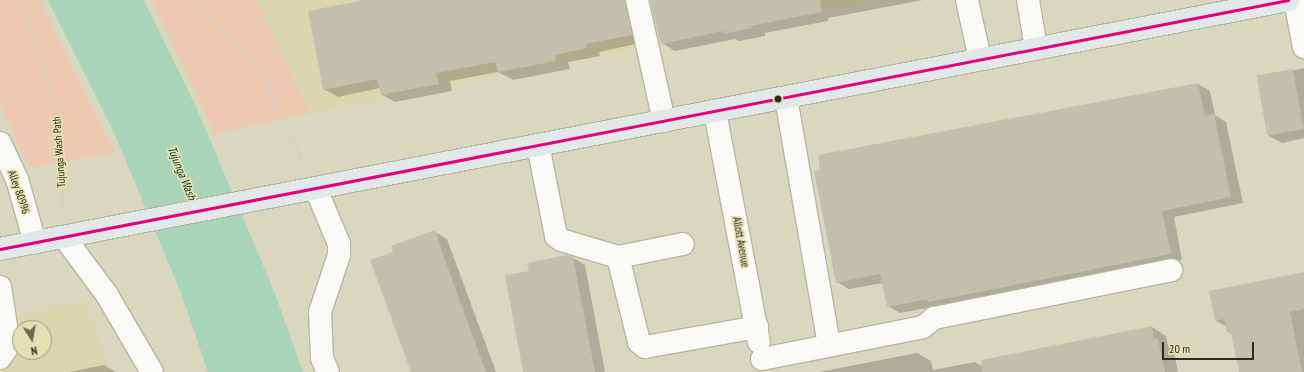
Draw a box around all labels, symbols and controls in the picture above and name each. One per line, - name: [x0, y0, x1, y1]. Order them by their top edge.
- unlabelled marker: [773, 94, 783, 104]
- street label: Tujunga Wash Path: [50, 116, 68, 188]
- water label: Tujunga Wash: [165, 144, 199, 202]
- street label: Alley 80996: [5, 168, 33, 216]
- street label: Allott Avenue: [730, 216, 752, 268]
- north arrow: [12, 320, 52, 360]
- scale bar: [1164, 334, 1256, 360]
- text: 20 m: [1169, 341, 1190, 356]
- text: N: [30, 343, 38, 358]

